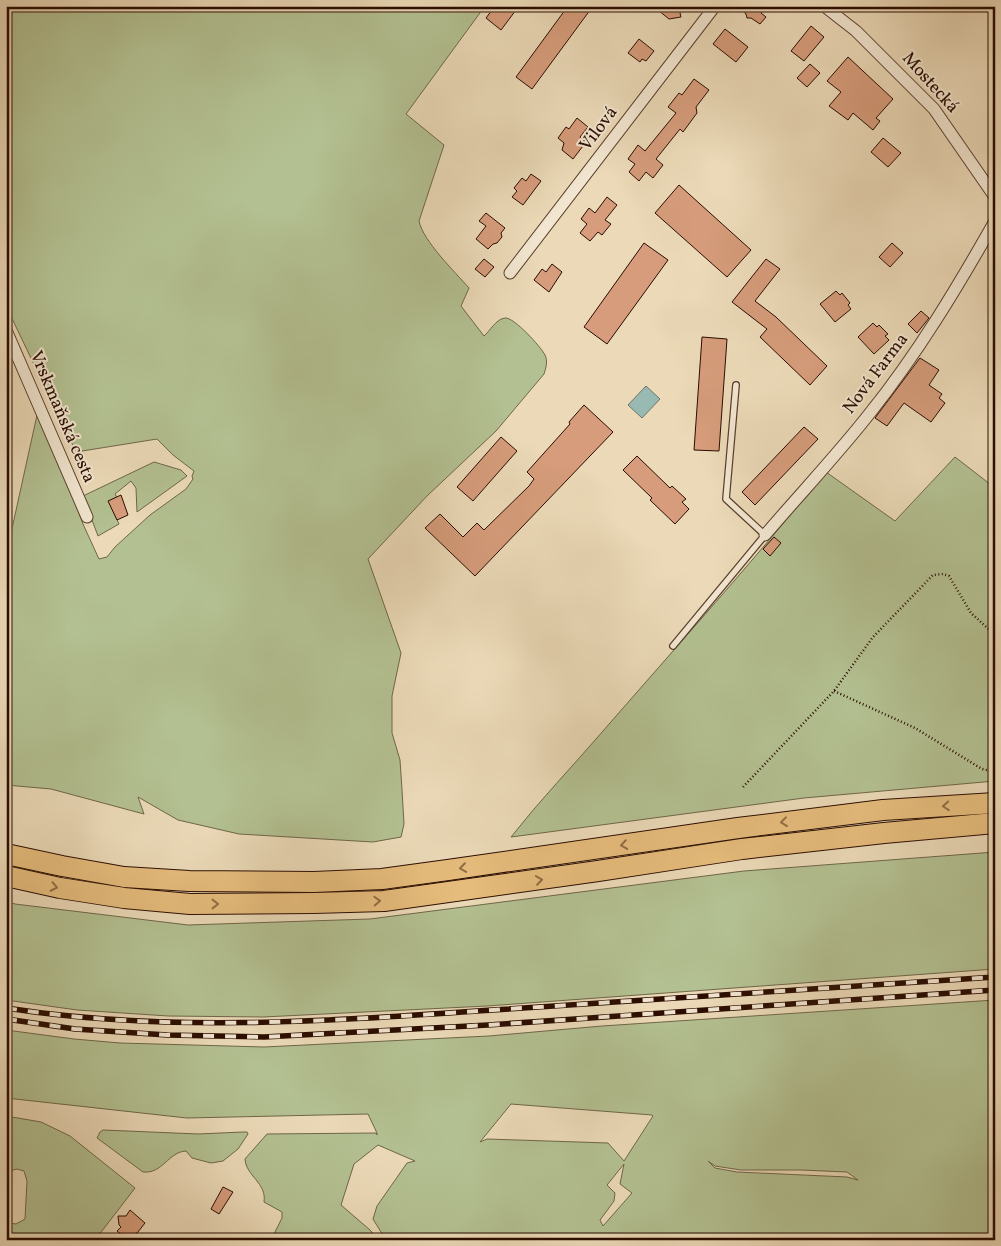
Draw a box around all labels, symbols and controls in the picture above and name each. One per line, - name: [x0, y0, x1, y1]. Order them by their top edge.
- street label: Mostecká: [896, 47, 964, 119]
- street label: Vilová: [574, 101, 624, 157]
- street label: Nová Farma: [837, 328, 915, 420]
- street label: Vrskmaňská cesta: [23, 347, 101, 487]
- one-way arrow: [942, 800, 950, 811]
- one-way arrow: [780, 816, 788, 827]
- one-way arrow: [619, 839, 627, 850]
- one-way arrow: [458, 863, 467, 873]
- one-way arrow: [535, 875, 543, 886]
- one-way arrow: [49, 881, 58, 891]
- one-way arrow: [374, 895, 382, 906]
- one-way arrow: [212, 899, 219, 909]

